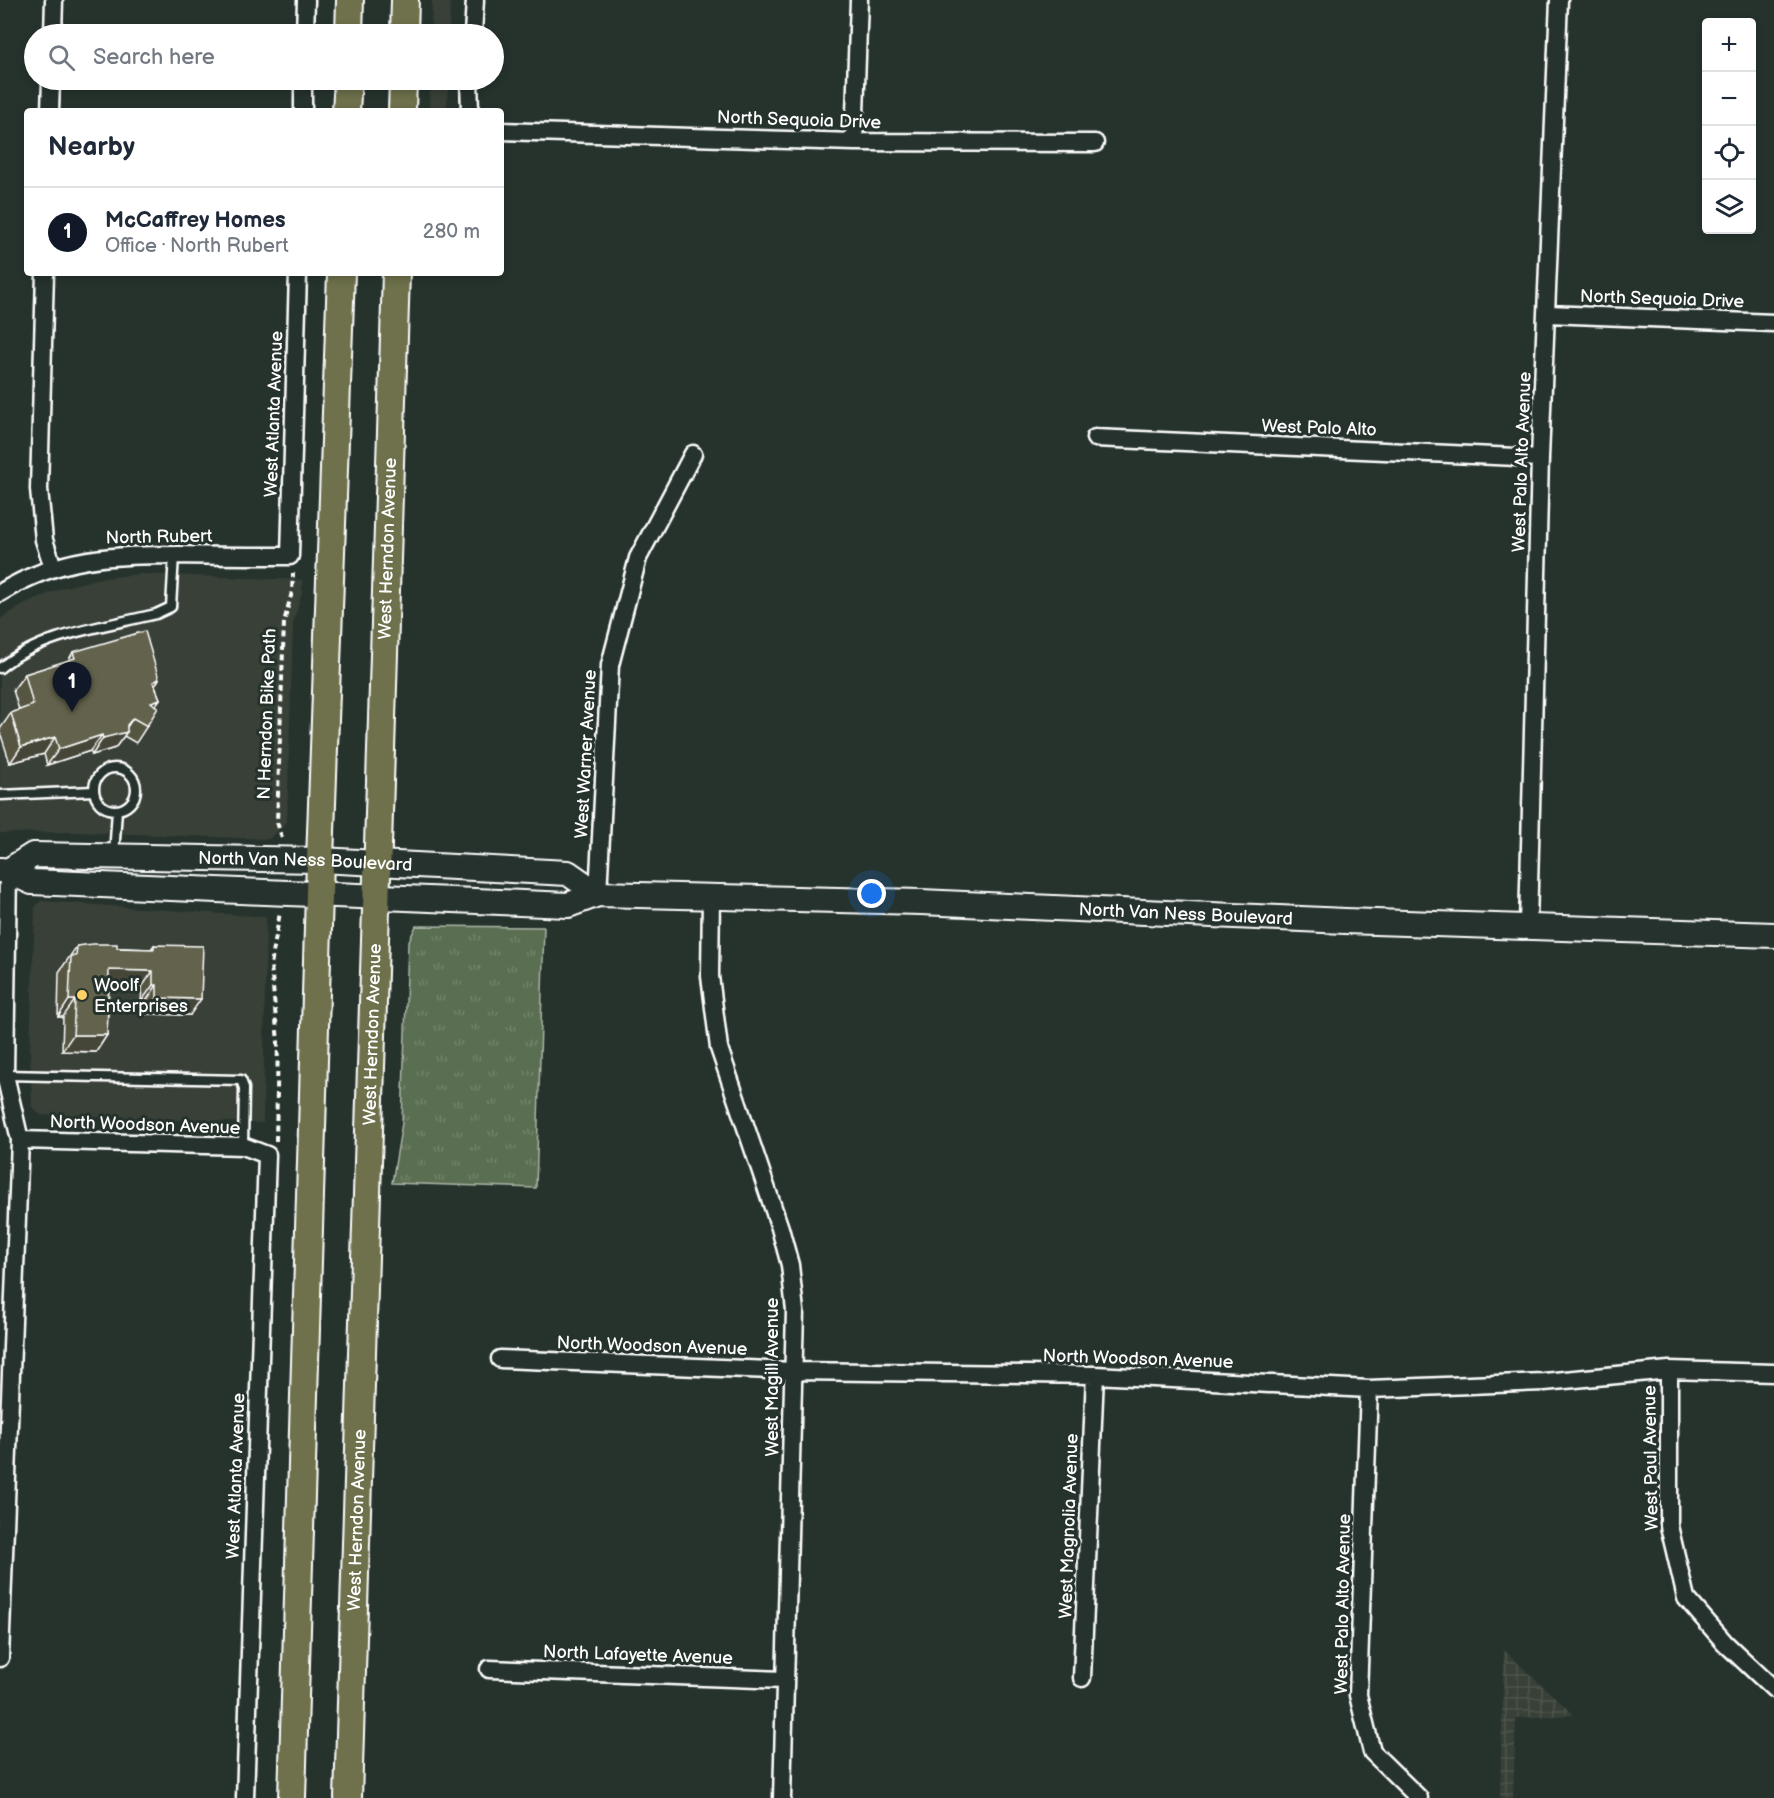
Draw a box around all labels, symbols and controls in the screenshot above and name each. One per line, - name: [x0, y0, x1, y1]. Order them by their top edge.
- map controls: [1702, 18, 1756, 234]
- button: +: [1702, 18, 1756, 72]
- search box: [24, 24, 504, 90]
- icon: search: [45, 41, 78, 74]
- text: Search here: [93, 44, 215, 71]
- button: −: [1702, 72, 1756, 126]
- street label: North Sequoia Drive: [717, 107, 882, 133]
- button: locate: [1702, 126, 1756, 180]
- text: Nearby: [48, 132, 135, 163]
- button: layers: [1702, 180, 1756, 234]
- text: McCaffrey Homes: [105, 207, 286, 234]
- text: 1: [63, 220, 72, 244]
- text: 280 m: [423, 220, 480, 244]
- text: Office · North Rubert: [105, 234, 289, 258]
- street label: North Sequoia Drive: [1580, 286, 1745, 312]
- street label: West Atlanta Avenue: [261, 330, 287, 498]
- street label: West Palo Alto Avenue: [1508, 371, 1536, 553]
- street label: West Palo Alto: [1261, 415, 1377, 441]
- street label: West Herndon Avenue: [374, 457, 401, 640]
- street label: North Rubert: [105, 526, 213, 548]
- street label: N Herndon Bike Path: [254, 628, 280, 800]
- pin: 1: [52, 662, 92, 712]
- street label: West Warner Avenue: [571, 669, 601, 839]
- street label: North Van Ness Boulevard: [198, 847, 413, 875]
- your location: [857, 879, 886, 908]
- street label: North Van Ness Boulevard: [1078, 899, 1293, 929]
- street label: West Herndon Avenue: [359, 943, 385, 1126]
- place label: Woolf Enterprises: [94, 975, 188, 1017]
- marker: Woolf Enterprises: [75, 988, 89, 1002]
- street label: North Woodson Avenue: [49, 1111, 241, 1139]
- street label: West Magill Avenue: [762, 1297, 783, 1456]
- street label: North Woodson Avenue: [556, 1332, 748, 1360]
- street label: North Woodson Avenue: [1042, 1345, 1234, 1373]
- street label: West Paul Avenue: [1639, 1385, 1663, 1531]
- street label: West Atlanta Avenue: [223, 1392, 249, 1560]
- street label: West Herndon Avenue: [343, 1429, 370, 1611]
- street label: West Magnolia Avenue: [1055, 1433, 1083, 1619]
- street label: West Palo Alto Avenue: [1331, 1513, 1355, 1694]
- street label: North Lafayette Avenue: [543, 1641, 734, 1669]

